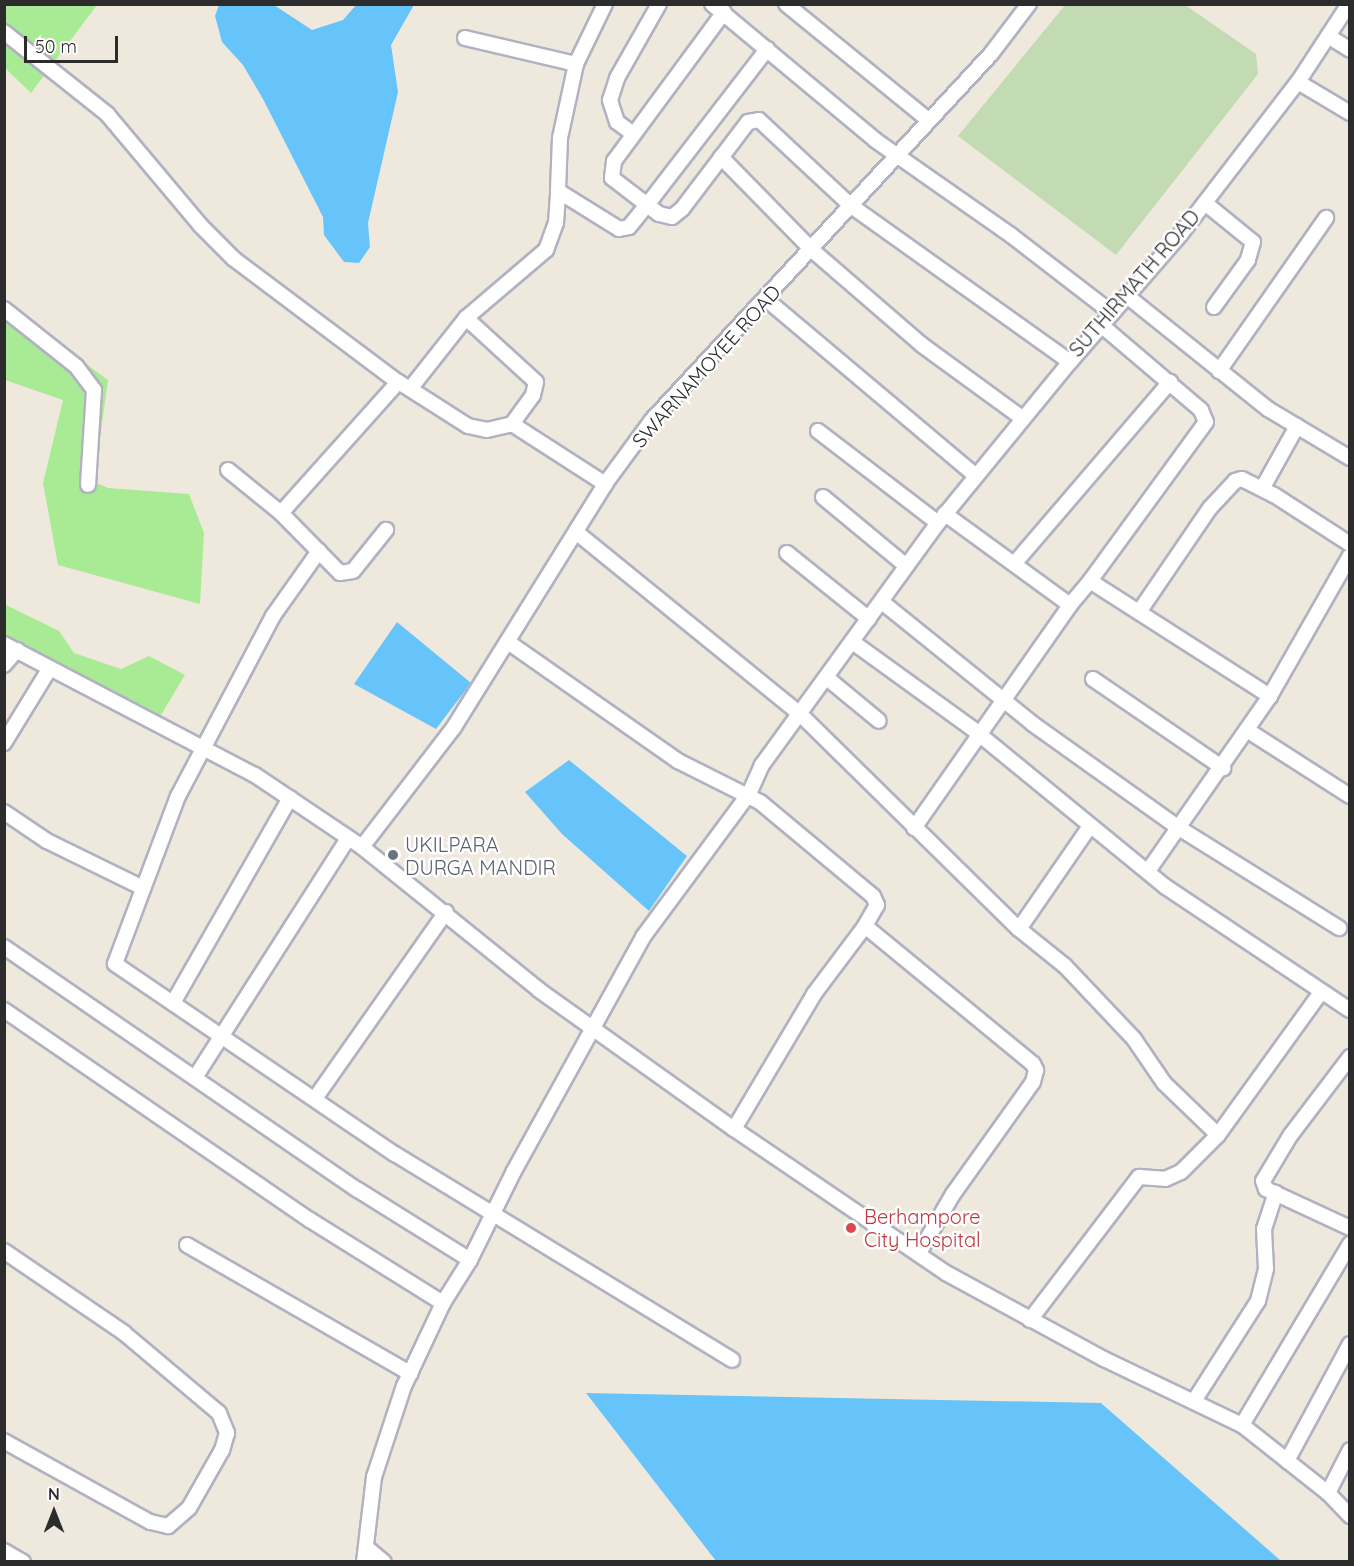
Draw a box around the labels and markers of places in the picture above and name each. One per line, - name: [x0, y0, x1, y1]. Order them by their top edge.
- place label: UKILPARA DURGA MANDIR: [405, 832, 556, 879]
- marker: UKILPARA DURGA MANDIR: [386, 848, 400, 862]
- place label: Berhampore City Hospital: [864, 1204, 981, 1251]
- marker: Berhampore City Hospital: [842, 1219, 860, 1237]

